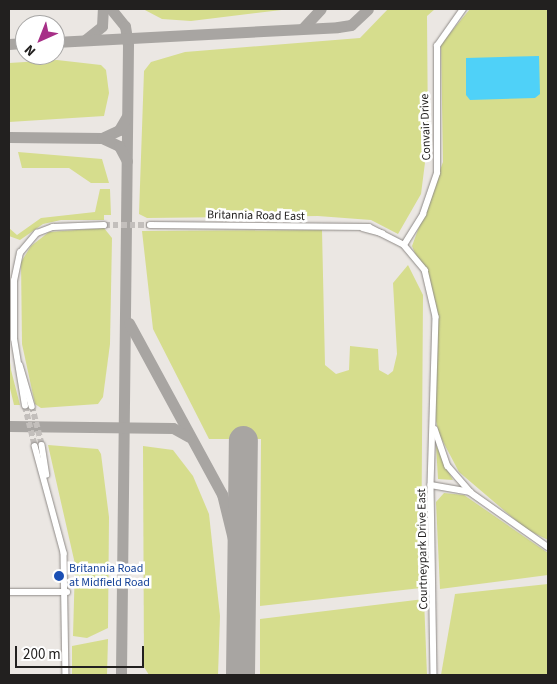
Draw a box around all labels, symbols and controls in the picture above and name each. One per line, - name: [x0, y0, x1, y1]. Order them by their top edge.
- north arrow: [15, 15, 65, 65]
- text: N: [20, 40, 41, 60]
- street label: Convair Drive: [418, 93, 434, 161]
- street label: Britannia Road East: [207, 208, 305, 224]
- street label: Courtneypark Drive East: [415, 488, 431, 610]
- place label: Britannia Road at Midfield Road: [69, 562, 150, 590]
- marker: Britannia Road at Midfield Road: [53, 570, 65, 582]
- scale bar: [18, 636, 146, 668]
- text: 200 m: [23, 644, 61, 665]

